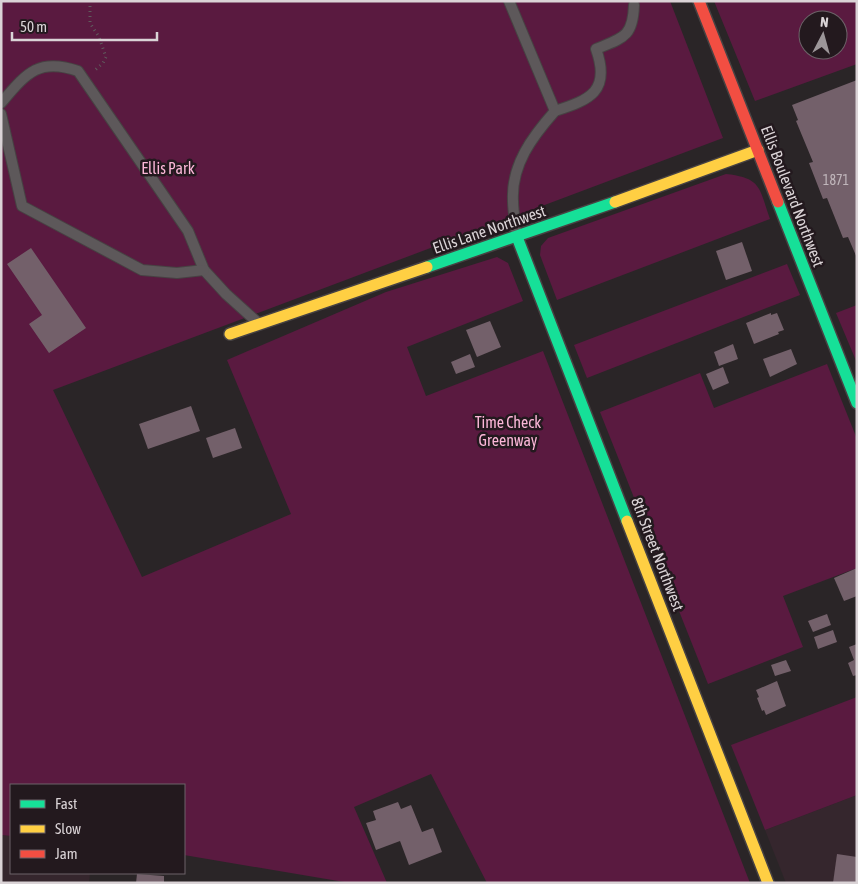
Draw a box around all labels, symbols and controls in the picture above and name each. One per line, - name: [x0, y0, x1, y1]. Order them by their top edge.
- scale bar: [12, 10, 158, 42]
- north arrow: [798, 10, 848, 60]
- text: N: [819, 14, 829, 30]
- text: 50 m: [20, 18, 47, 35]
- street label: Ellis Boulevard Northwest: [758, 123, 828, 270]
- park label: Ellis Park: [141, 159, 195, 177]
- house number: 1871: [823, 172, 849, 188]
- street label: Ellis Lane Northwest: [430, 201, 548, 257]
- park label: Time Check Greenway: [475, 413, 541, 450]
- street label: 8th Street Northwest: [628, 495, 688, 614]
- legend: [10, 784, 185, 874]
- text: Fast: [55, 795, 77, 812]
- text: Slow: [55, 820, 81, 837]
- text: Jam: [55, 845, 78, 862]

